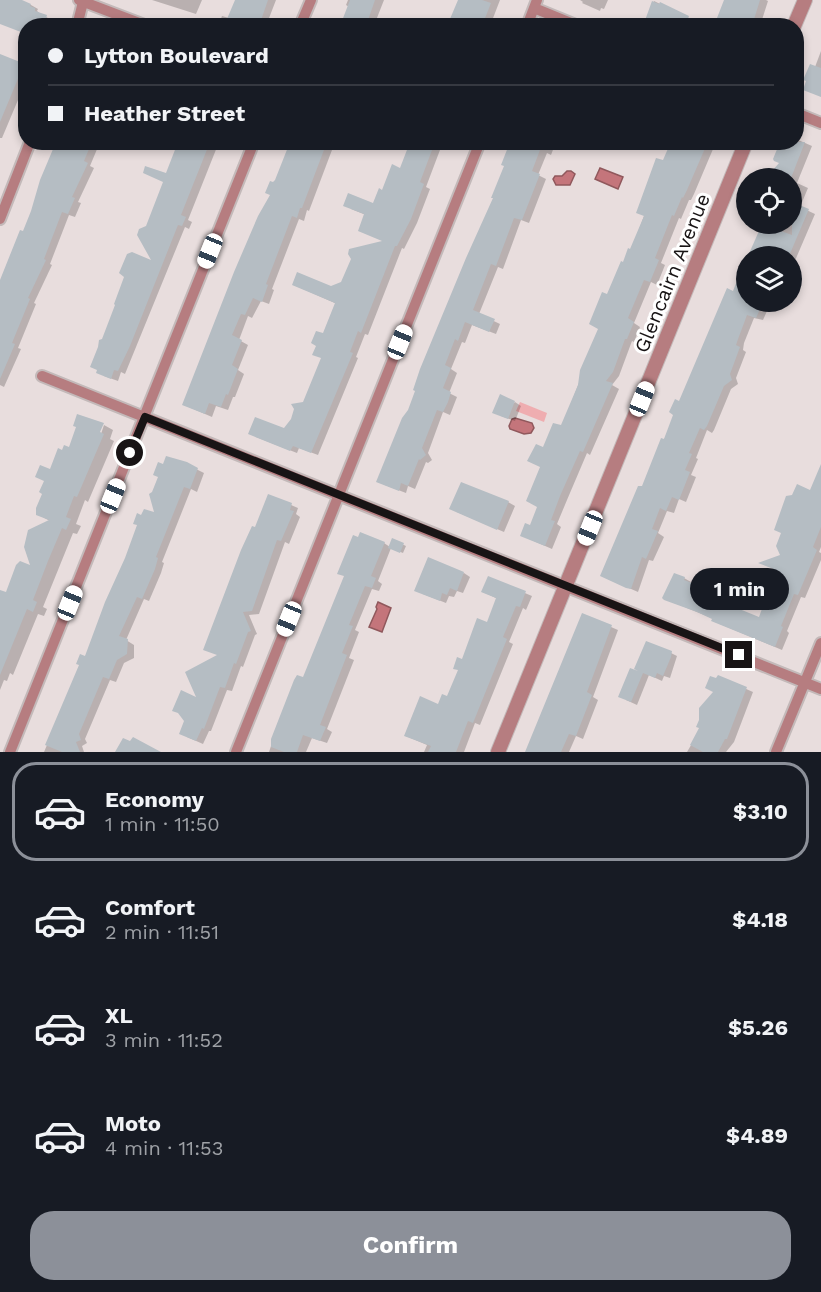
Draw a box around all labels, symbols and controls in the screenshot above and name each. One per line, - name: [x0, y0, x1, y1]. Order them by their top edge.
- text: Lytton Boulevard: [84, 43, 269, 68]
- text: Heather Street: [84, 101, 245, 126]
- map controls: [736, 168, 802, 312]
- button: locate: [736, 168, 802, 234]
- street label: Glencairn Avenue: [629, 190, 715, 356]
- car: [195, 231, 225, 271]
- button: layers: [736, 246, 802, 312]
- car: [385, 322, 415, 362]
- car: [627, 379, 657, 419]
- route start: [116, 439, 143, 466]
- car: [98, 476, 128, 516]
- car: [575, 508, 605, 548]
- callout: 1 min: [690, 568, 789, 610]
- text: 1 min: [714, 577, 765, 601]
- car: [55, 583, 85, 623]
- car: [274, 599, 304, 639]
- route end: [725, 641, 752, 668]
- icon: car: [33, 785, 87, 839]
- text: Economy: [105, 787, 204, 812]
- text: $3.10: [733, 799, 788, 824]
- text: 1 min · 11:50: [105, 812, 220, 836]
- icon: car: [33, 893, 87, 947]
- text: Comfort: [105, 895, 195, 920]
- text: $4.18: [732, 907, 788, 932]
- text: 2 min · 11:51: [105, 920, 219, 944]
- icon: car: [33, 1001, 87, 1055]
- text: XL: [105, 1003, 133, 1028]
- text: $5.26: [728, 1015, 788, 1040]
- text: 3 min · 11:52: [105, 1028, 223, 1052]
- icon: car: [33, 1109, 87, 1163]
- text: Moto: [105, 1111, 161, 1136]
- text: $4.89: [726, 1123, 788, 1148]
- text: 4 min · 11:53: [105, 1136, 223, 1160]
- button: Confirm: [30, 1211, 791, 1280]

